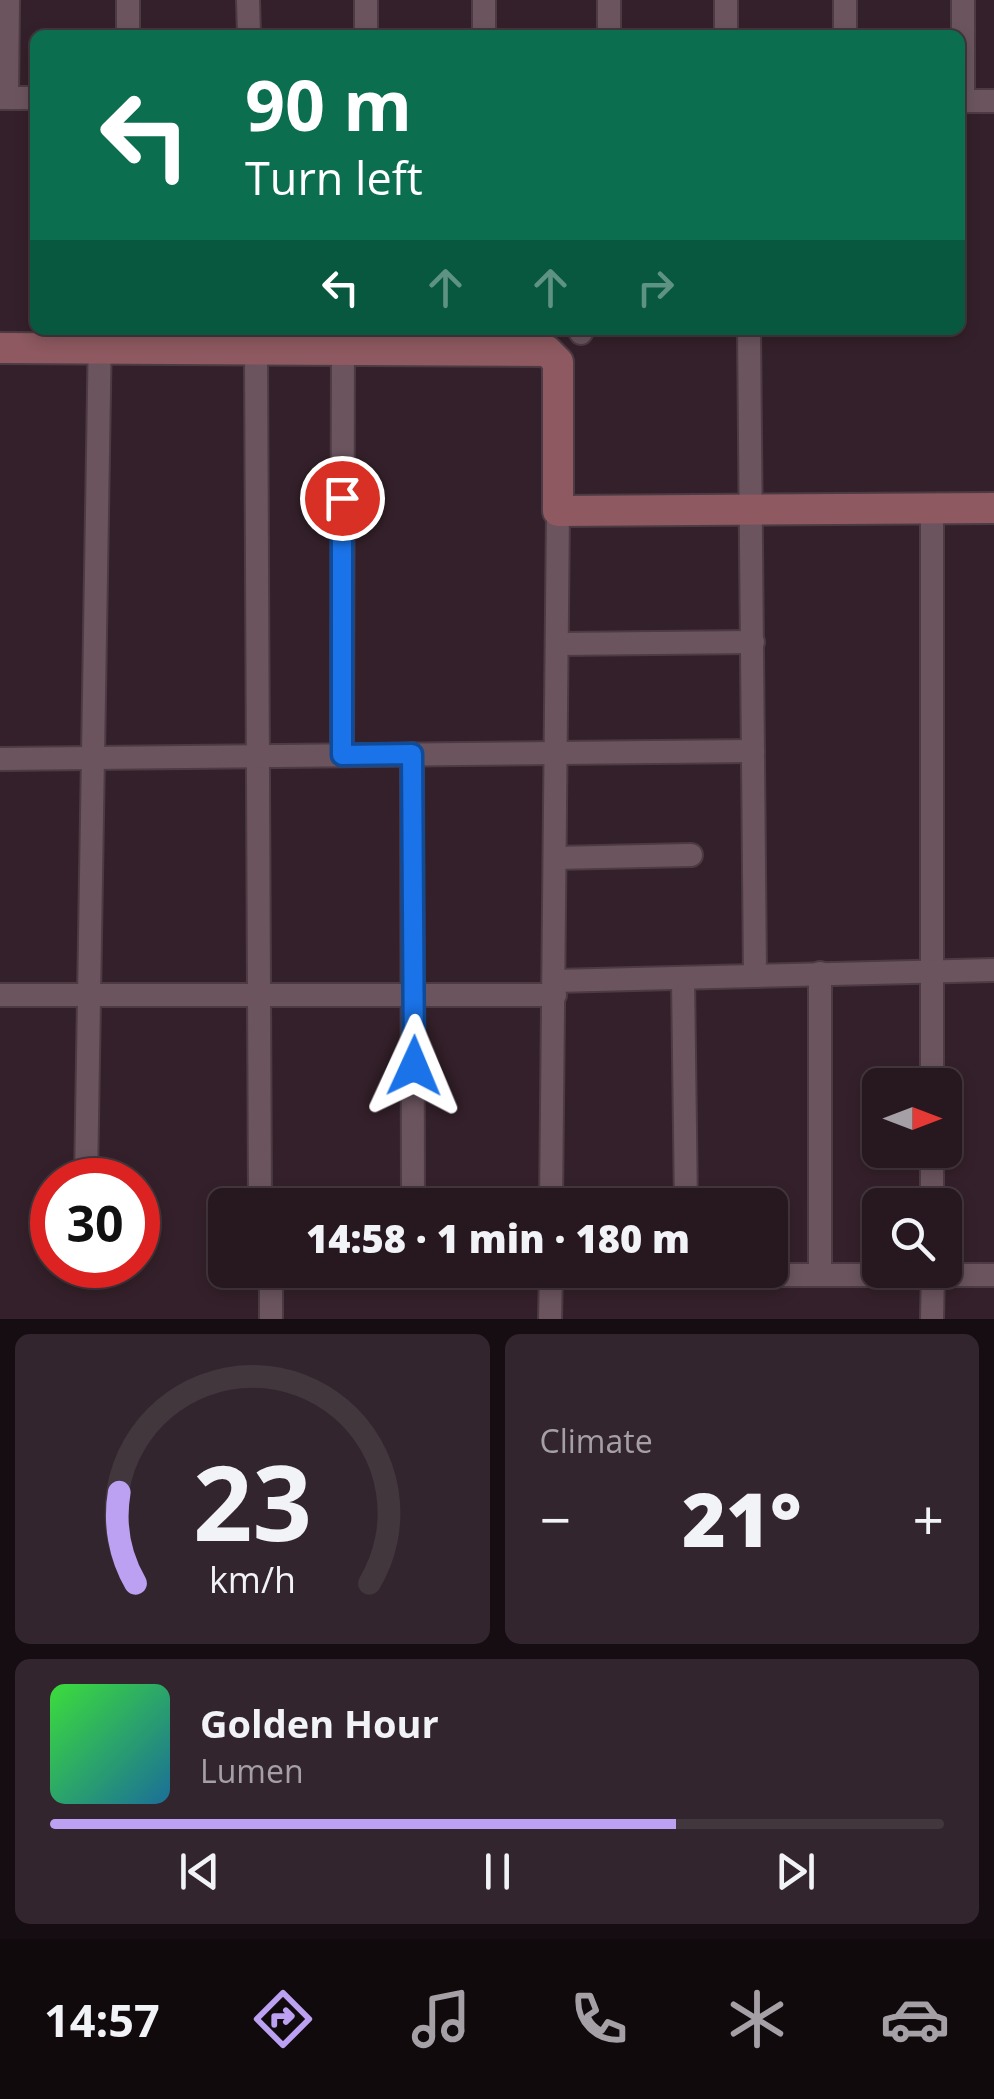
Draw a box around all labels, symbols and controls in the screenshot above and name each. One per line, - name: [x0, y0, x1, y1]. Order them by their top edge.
- text: 90 m: [245, 56, 412, 152]
- icon: left: [80, 70, 210, 200]
- text: Turn left: [245, 147, 423, 208]
- icon: left: [313, 260, 368, 315]
- icon: ahead: [418, 260, 473, 315]
- icon: ahead: [523, 260, 578, 315]
- icon: right: [628, 260, 683, 315]
- pin: [300, 456, 385, 541]
- icon: arrive: [315, 471, 370, 526]
- position arrow: [362, 1014, 466, 1118]
- north arrow: [862, 1068, 962, 1168]
- map controls: [862, 1068, 962, 1288]
- speed limit sign: 30: [30, 1158, 160, 1288]
- button: search: [862, 1188, 962, 1288]
- text: 14:58 · 1 min · 180 m: [306, 1212, 690, 1264]
- text: Climate: [540, 1419, 653, 1462]
- text: 23: [193, 1430, 312, 1571]
- text: 21°: [682, 1467, 802, 1569]
- text: −: [540, 1481, 571, 1556]
- text: +: [913, 1481, 944, 1556]
- text: km/h: [209, 1555, 296, 1603]
- text: Golden Hour: [200, 1697, 439, 1749]
- text: Lumen: [200, 1749, 304, 1792]
- icon: previous: [172, 1844, 227, 1899]
- icon: pause: [470, 1844, 525, 1899]
- icon: next: [768, 1844, 823, 1899]
- icon: directions: [248, 1984, 318, 2054]
- icon: music: [406, 1984, 476, 2054]
- icon: phone: [564, 1984, 634, 2054]
- icon: climate: [722, 1984, 792, 2054]
- icon: car: [880, 1984, 950, 2054]
- text: 14:57: [44, 1989, 160, 2050]

